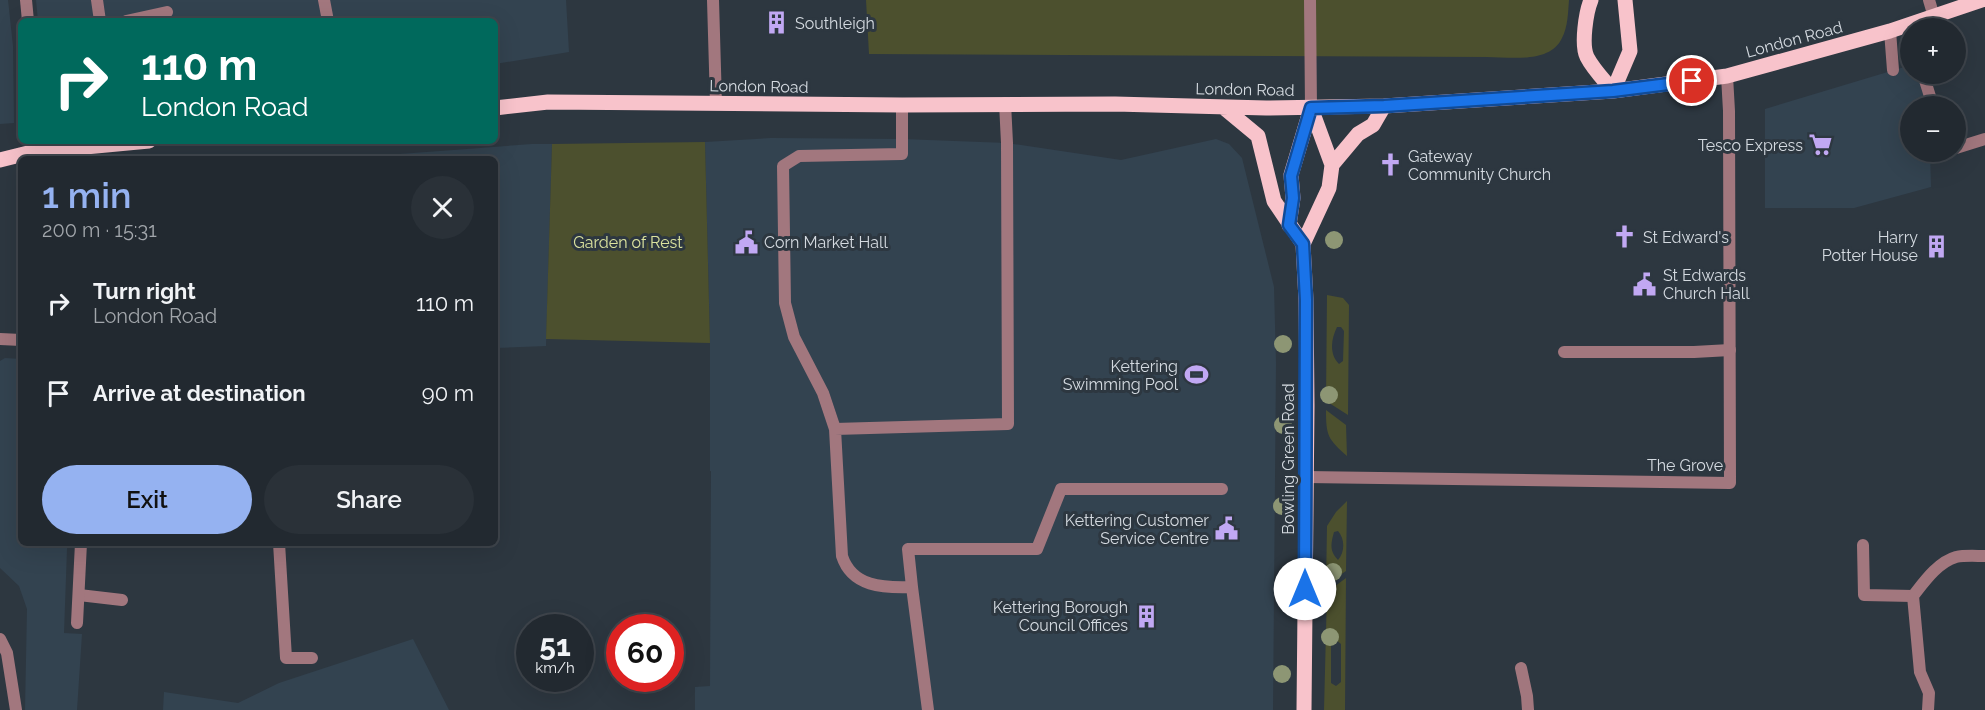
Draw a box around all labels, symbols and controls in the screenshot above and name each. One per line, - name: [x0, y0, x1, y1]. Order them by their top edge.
- building icon: Southleigh: [764, 10, 790, 36]
- place label: Southleigh: [795, 14, 875, 33]
- street label: London Road: [1744, 17, 1845, 62]
- map controls: [1900, 18, 1966, 162]
- button: +: [1900, 18, 1966, 84]
- text: 110 m: [141, 41, 257, 90]
- icon: right: [42, 42, 120, 120]
- pin: [1666, 55, 1717, 106]
- icon: arrive: [1675, 64, 1708, 97]
- street label: London Road: [709, 76, 809, 97]
- street label: London Road: [1195, 79, 1295, 100]
- text: London Road: [141, 91, 309, 122]
- button: −: [1900, 96, 1966, 162]
- supermarket icon: Tesco Express: [1808, 132, 1834, 158]
- place label: Tesco Express: [1698, 136, 1803, 155]
- place label: Gateway Community Church: [1408, 147, 1551, 184]
- church icon: Gateway Community Church: [1377, 152, 1403, 178]
- text: 1 min: [42, 174, 131, 216]
- button: close: [411, 176, 474, 239]
- text: 200 m · 15:31: [42, 218, 157, 242]
- church icon: St Edward's: [1612, 224, 1638, 250]
- place label: St Edward's: [1643, 228, 1729, 247]
- place label: Harry Potter House: [1822, 228, 1918, 265]
- public building icon: Corn Market Hall: [733, 229, 759, 255]
- park label: Garden of Rest: [573, 233, 683, 252]
- place label: Corn Market Hall: [764, 233, 888, 252]
- building icon: Harry Potter House: [1923, 233, 1949, 259]
- place label: St Edwards Church Hall: [1663, 266, 1750, 303]
- public building icon: St Edwards Church Hall: [1632, 271, 1658, 297]
- text: Turn right: [93, 278, 196, 304]
- icon: right: [42, 287, 75, 320]
- text: 110 m: [416, 290, 474, 316]
- text: London Road: [93, 304, 217, 328]
- place label: Kettering Swimming Pool: [1063, 357, 1179, 394]
- sports icon: Kettering Swimming Pool: [1183, 362, 1209, 388]
- icon: arrive: [42, 377, 75, 410]
- text: Arrive at destination: [93, 380, 306, 406]
- text: 90 m: [422, 380, 474, 406]
- street label: Bowling Green Road: [1279, 383, 1298, 535]
- street label: The Grove: [1647, 456, 1723, 475]
- button: Exit: [42, 465, 252, 534]
- button: Share: [264, 465, 474, 534]
- place label: Kettering Customer Service Centre: [1065, 511, 1209, 548]
- public building icon: Kettering Customer Service Centre: [1214, 516, 1240, 542]
- position arrow: [1273, 557, 1337, 621]
- place label: Kettering Borough Council Offices: [993, 598, 1128, 635]
- building icon: Kettering Borough Council Offices: [1133, 603, 1159, 629]
- speed limit sign: 60: [606, 614, 684, 692]
- text: 51: [539, 628, 571, 663]
- text: km/h: [535, 659, 575, 677]

